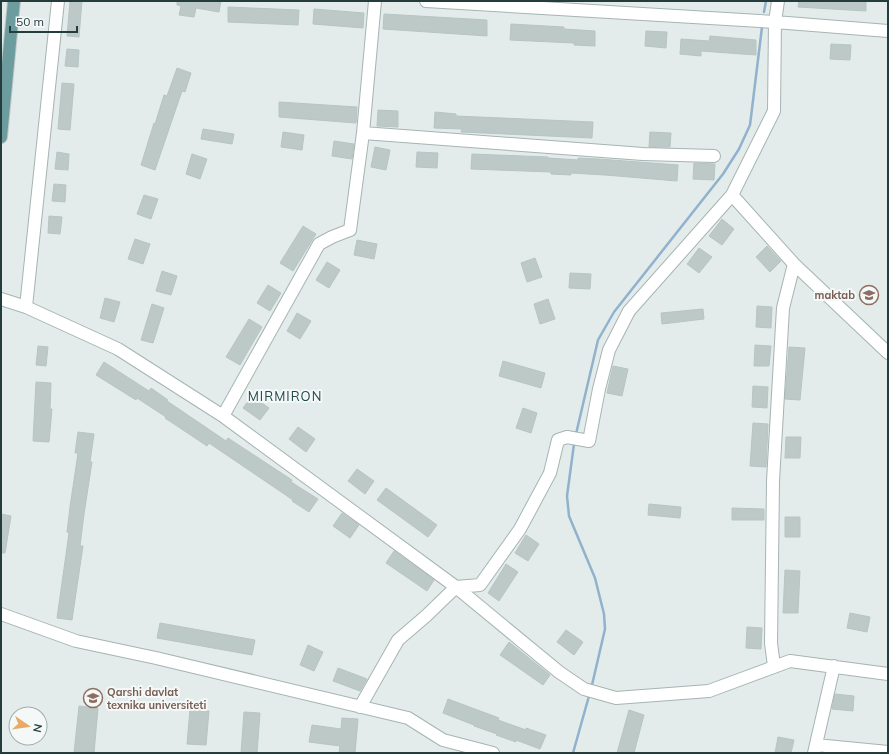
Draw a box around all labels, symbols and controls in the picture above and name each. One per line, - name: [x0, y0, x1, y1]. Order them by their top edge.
- scale bar: [10, 8, 77, 34]
- text: 50 m: [16, 14, 44, 29]
- school or university icon: maktab: [858, 284, 880, 306]
- place label: maktab: [815, 288, 855, 302]
- district label: MIRMIRON: [248, 388, 322, 404]
- place label: Qarshi davlat texnika universiteti: [107, 685, 206, 712]
- school or university icon: Qarshi davlat texnika universiteti: [82, 687, 104, 709]
- north arrow: [8, 706, 48, 746]
- text: N: [30, 723, 45, 734]

